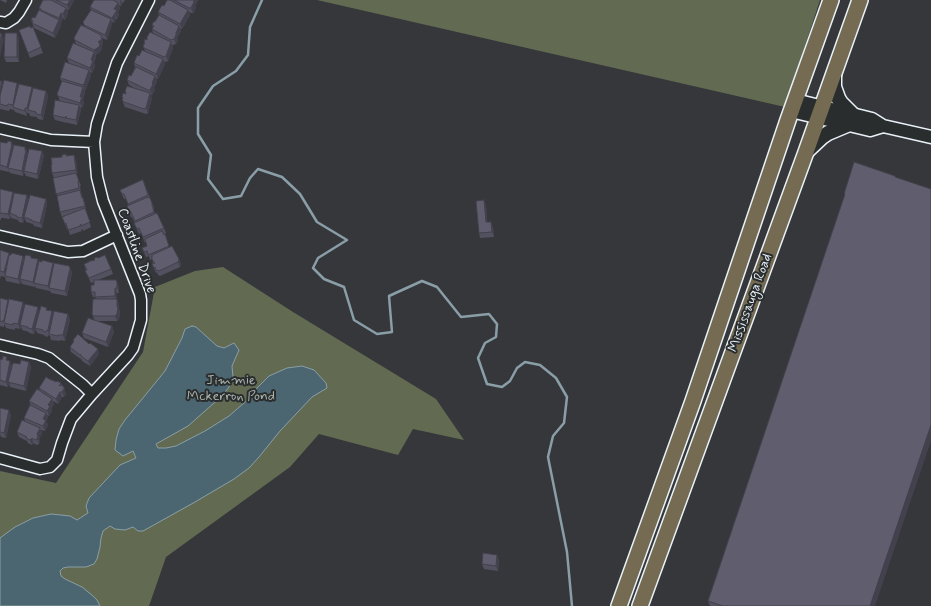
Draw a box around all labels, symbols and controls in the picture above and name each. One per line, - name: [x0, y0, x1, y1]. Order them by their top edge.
- street label: Coastline Drive: [113, 206, 159, 296]
- street label: Mississauga Road: [725, 252, 777, 354]
- park label: Jimmie Mckerron Pond: [187, 373, 275, 406]

